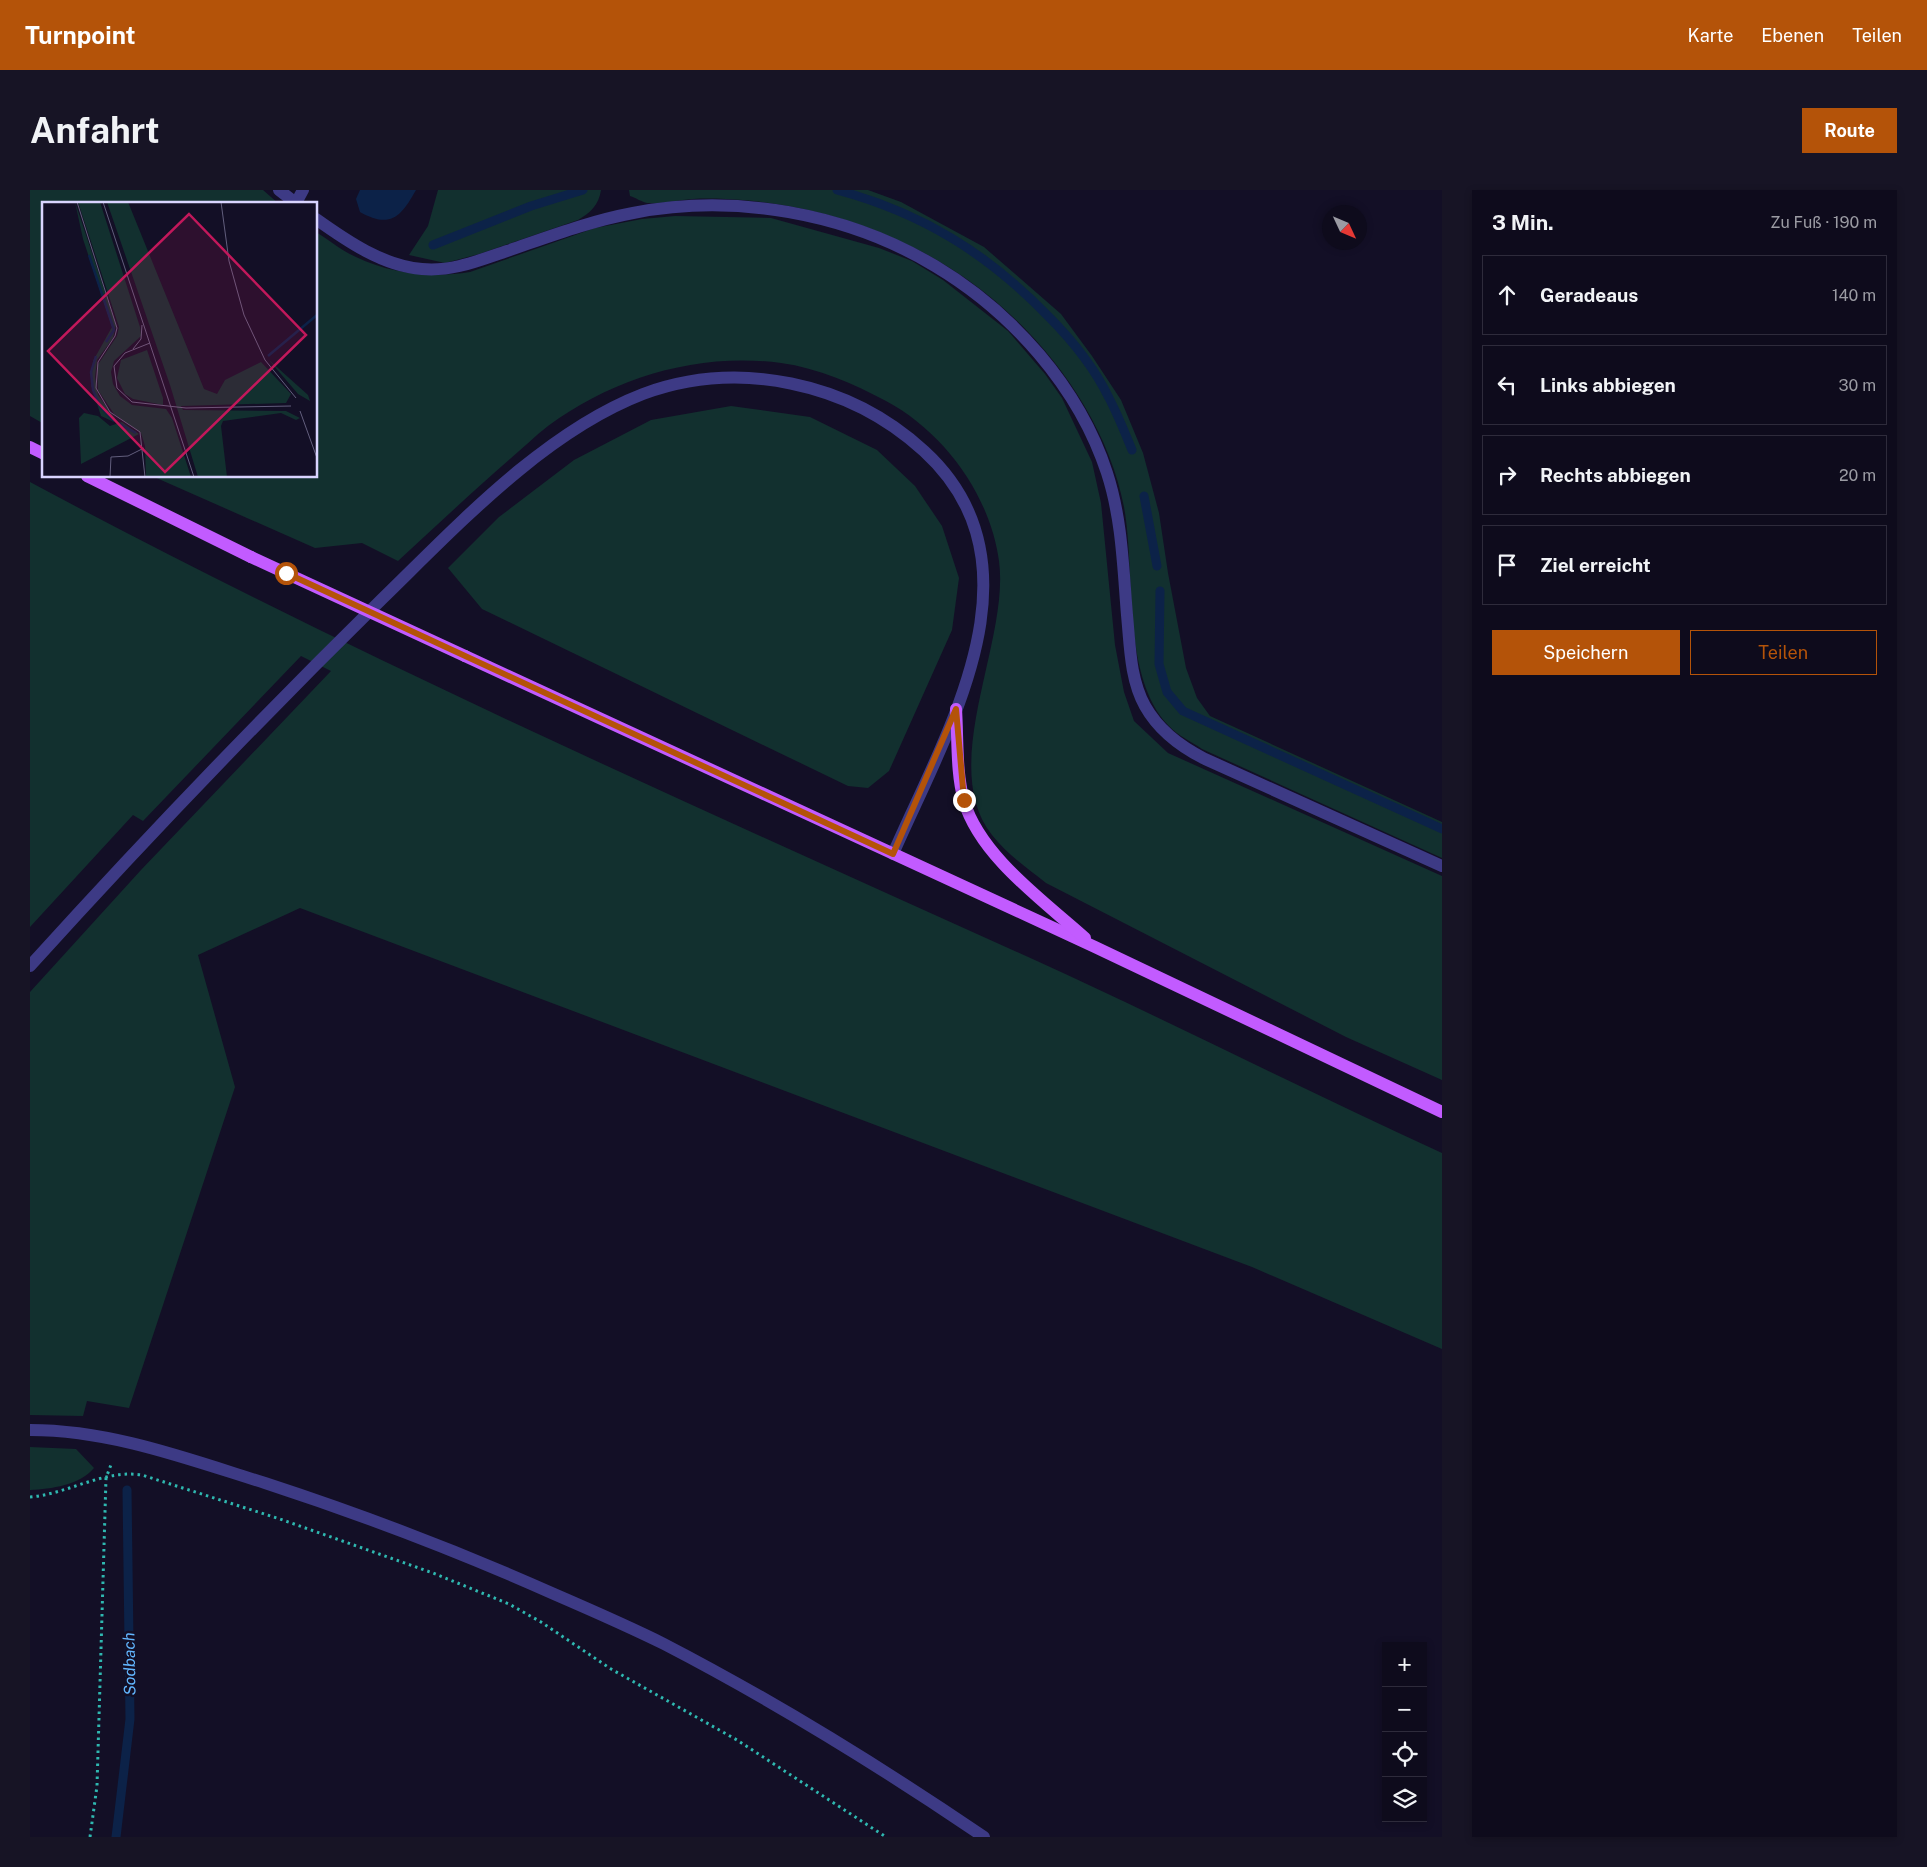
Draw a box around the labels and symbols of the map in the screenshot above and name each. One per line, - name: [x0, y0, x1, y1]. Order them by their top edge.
- inset map: [42, 202, 318, 478]
- north arrow: [1322, 205, 1367, 250]
- route start: [275, 562, 298, 585]
- route end: [953, 789, 976, 812]
- water label: Sodbach: [119, 1632, 140, 1696]

